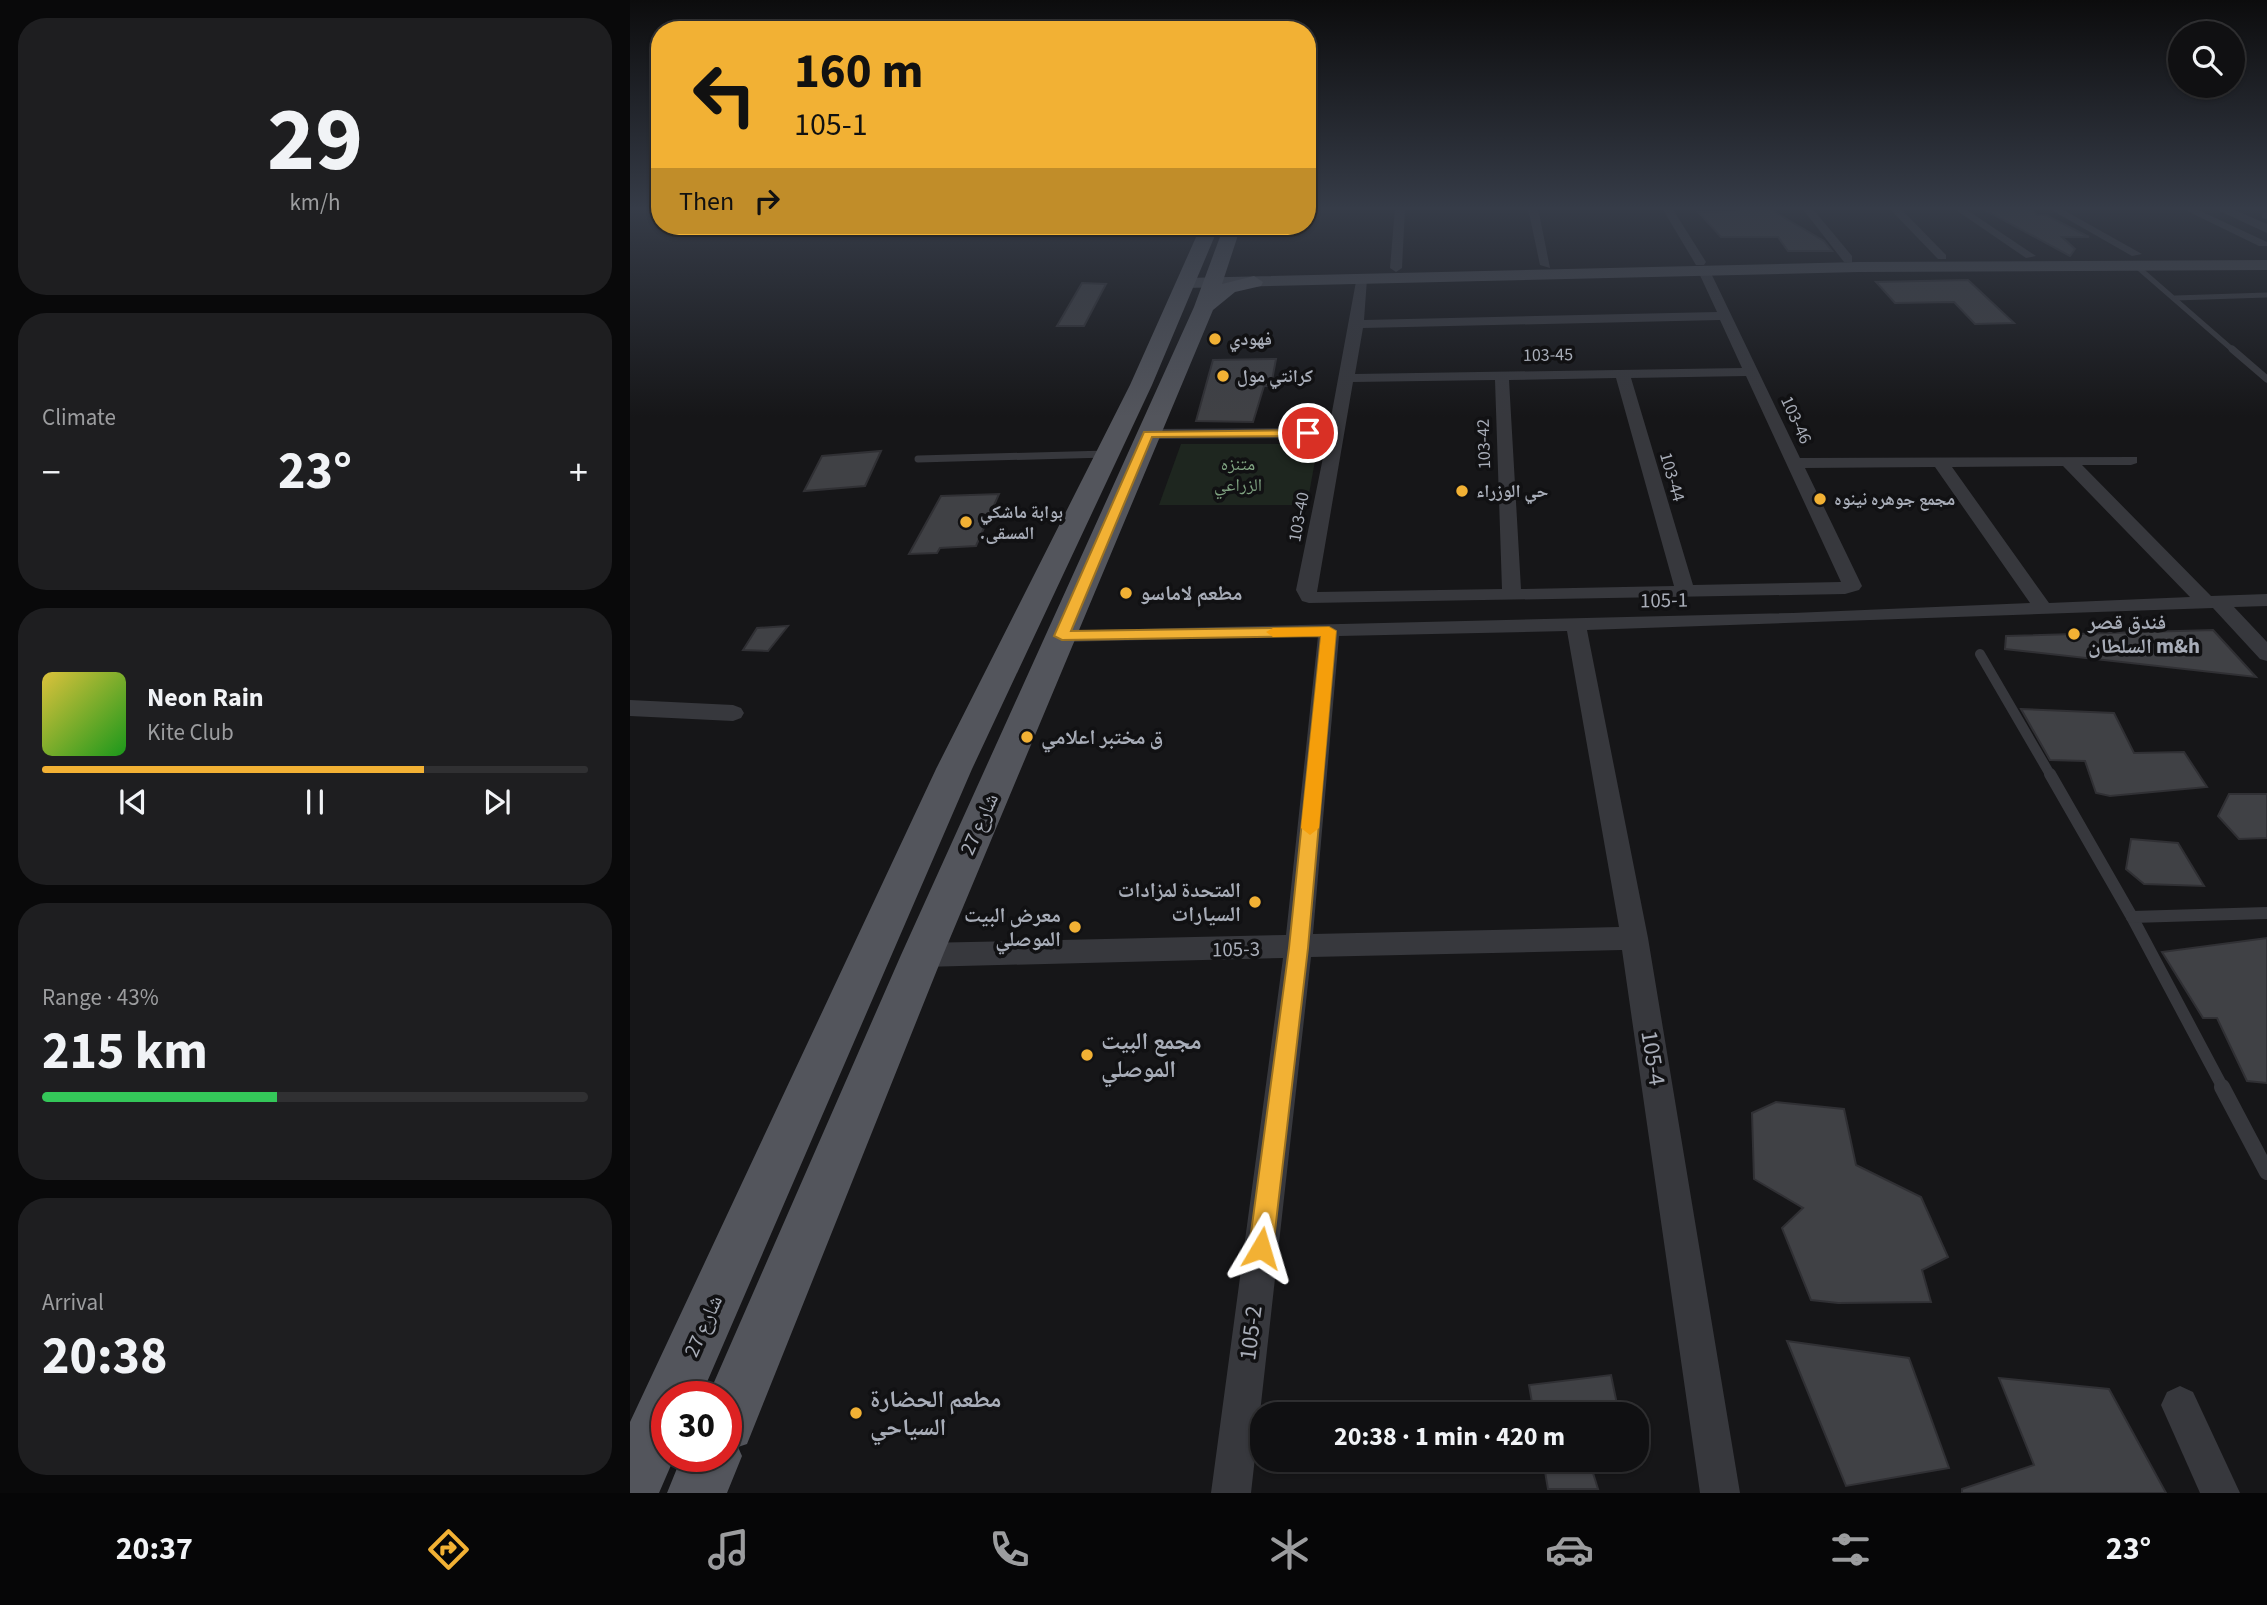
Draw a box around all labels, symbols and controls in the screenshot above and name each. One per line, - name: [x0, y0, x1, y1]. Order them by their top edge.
- map controls: [2168, 21, 2245, 98]
- button: search: [2168, 21, 2245, 98]
- text: 160 m: [794, 37, 923, 107]
- icon: left: [679, 49, 770, 140]
- text: 29: [267, 76, 363, 205]
- text: 105-1: [794, 102, 868, 148]
- icon: right: [748, 182, 786, 220]
- text: Then: [679, 183, 734, 220]
- text: km/h: [289, 186, 341, 219]
- place label: فهودي: [1229, 327, 1272, 353]
- marker: فهودي: [1207, 331, 1223, 347]
- street label: 103-45: [1523, 342, 1573, 368]
- place label: كرانتي مول: [1237, 364, 1313, 390]
- marker: كرانتي مول: [1215, 368, 1231, 384]
- street label: 103-46: [1774, 392, 1818, 448]
- text: Climate: [42, 401, 116, 434]
- pin: [1278, 403, 1338, 463]
- icon: arrive: [1289, 414, 1327, 452]
- street label: 103-42: [1471, 418, 1497, 470]
- text: 23°: [278, 435, 352, 509]
- text: −: [42, 446, 61, 500]
- text: +: [569, 446, 588, 500]
- street label: 103-44: [1653, 449, 1691, 505]
- park label: متنزه الزراعي: [1214, 452, 1262, 499]
- place label: حي الوزراء: [1476, 479, 1549, 505]
- marker: حي الوزراء: [1454, 483, 1470, 499]
- place label: مجمع جوهره نينوه: [1834, 487, 1955, 512]
- street label: 103-40: [1282, 490, 1316, 544]
- marker: مجمع جوهره نينوه: [1812, 491, 1828, 507]
- place label: بوابة ماشكي .المسقى: [980, 500, 1063, 546]
- marker: بوابة ماشكي .المسقى: [958, 514, 974, 530]
- place label: مطعم لاماسو: [1140, 578, 1242, 608]
- marker: مطعم لاماسو: [1118, 585, 1134, 601]
- street label: 105-1: [1640, 585, 1688, 615]
- place label: فندق قصر السلطان m&h: [2087, 607, 2200, 661]
- marker: فندق قصر السلطان m&h: [2066, 626, 2082, 642]
- text: Neon Rain: [147, 679, 264, 716]
- text: Kite Club: [147, 716, 234, 749]
- place label: ق مختبر اعلامي: [1041, 722, 1163, 753]
- marker: ق مختبر اعلامي: [1019, 729, 1035, 745]
- icon: previous: [114, 783, 152, 821]
- icon: pause: [296, 783, 334, 821]
- icon: next: [478, 783, 516, 821]
- street label: شارع 27: [952, 788, 1006, 860]
- place label: المتحدة لمزادات السيارات: [1118, 875, 1241, 929]
- marker: المتحدة لمزادات السيارات: [1247, 894, 1263, 910]
- place label: معرض البيت الموصلي: [964, 900, 1061, 955]
- marker: معرض البيت الموصلي: [1067, 919, 1083, 935]
- street label: 105-3: [1212, 934, 1260, 964]
- text: Range · 43%: [42, 981, 159, 1014]
- text: 215 km: [42, 1015, 208, 1089]
- place label: مجمع البيت الموصلي: [1101, 1024, 1202, 1087]
- street label: 105-4: [1631, 1028, 1675, 1088]
- marker: مجمع البيت الموصلي: [1079, 1047, 1095, 1063]
- position arrow: [1224, 1211, 1298, 1285]
- text: Arrival: [42, 1286, 104, 1319]
- street label: شارع 27: [676, 1290, 730, 1362]
- street label: 105-2: [1230, 1303, 1272, 1363]
- text: 20:38: [42, 1320, 167, 1394]
- speed limit sign: 30: [651, 1381, 742, 1472]
- place label: مطعم الحضارة السياحي: [870, 1382, 1001, 1445]
- marker: مطعم الحضارة السياحي: [848, 1405, 864, 1421]
- text: 20:38 · 1 min · 420 m: [1334, 1418, 1565, 1455]
- icon: directions: [424, 1525, 473, 1574]
- icon: music: [704, 1525, 753, 1574]
- icon: phone: [985, 1525, 1034, 1574]
- icon: climate: [1265, 1525, 1314, 1574]
- icon: car: [1545, 1525, 1594, 1574]
- icon: filters: [1826, 1525, 1875, 1574]
- text: 20:37: [116, 1526, 193, 1572]
- text: 23°: [2106, 1526, 2151, 1572]

